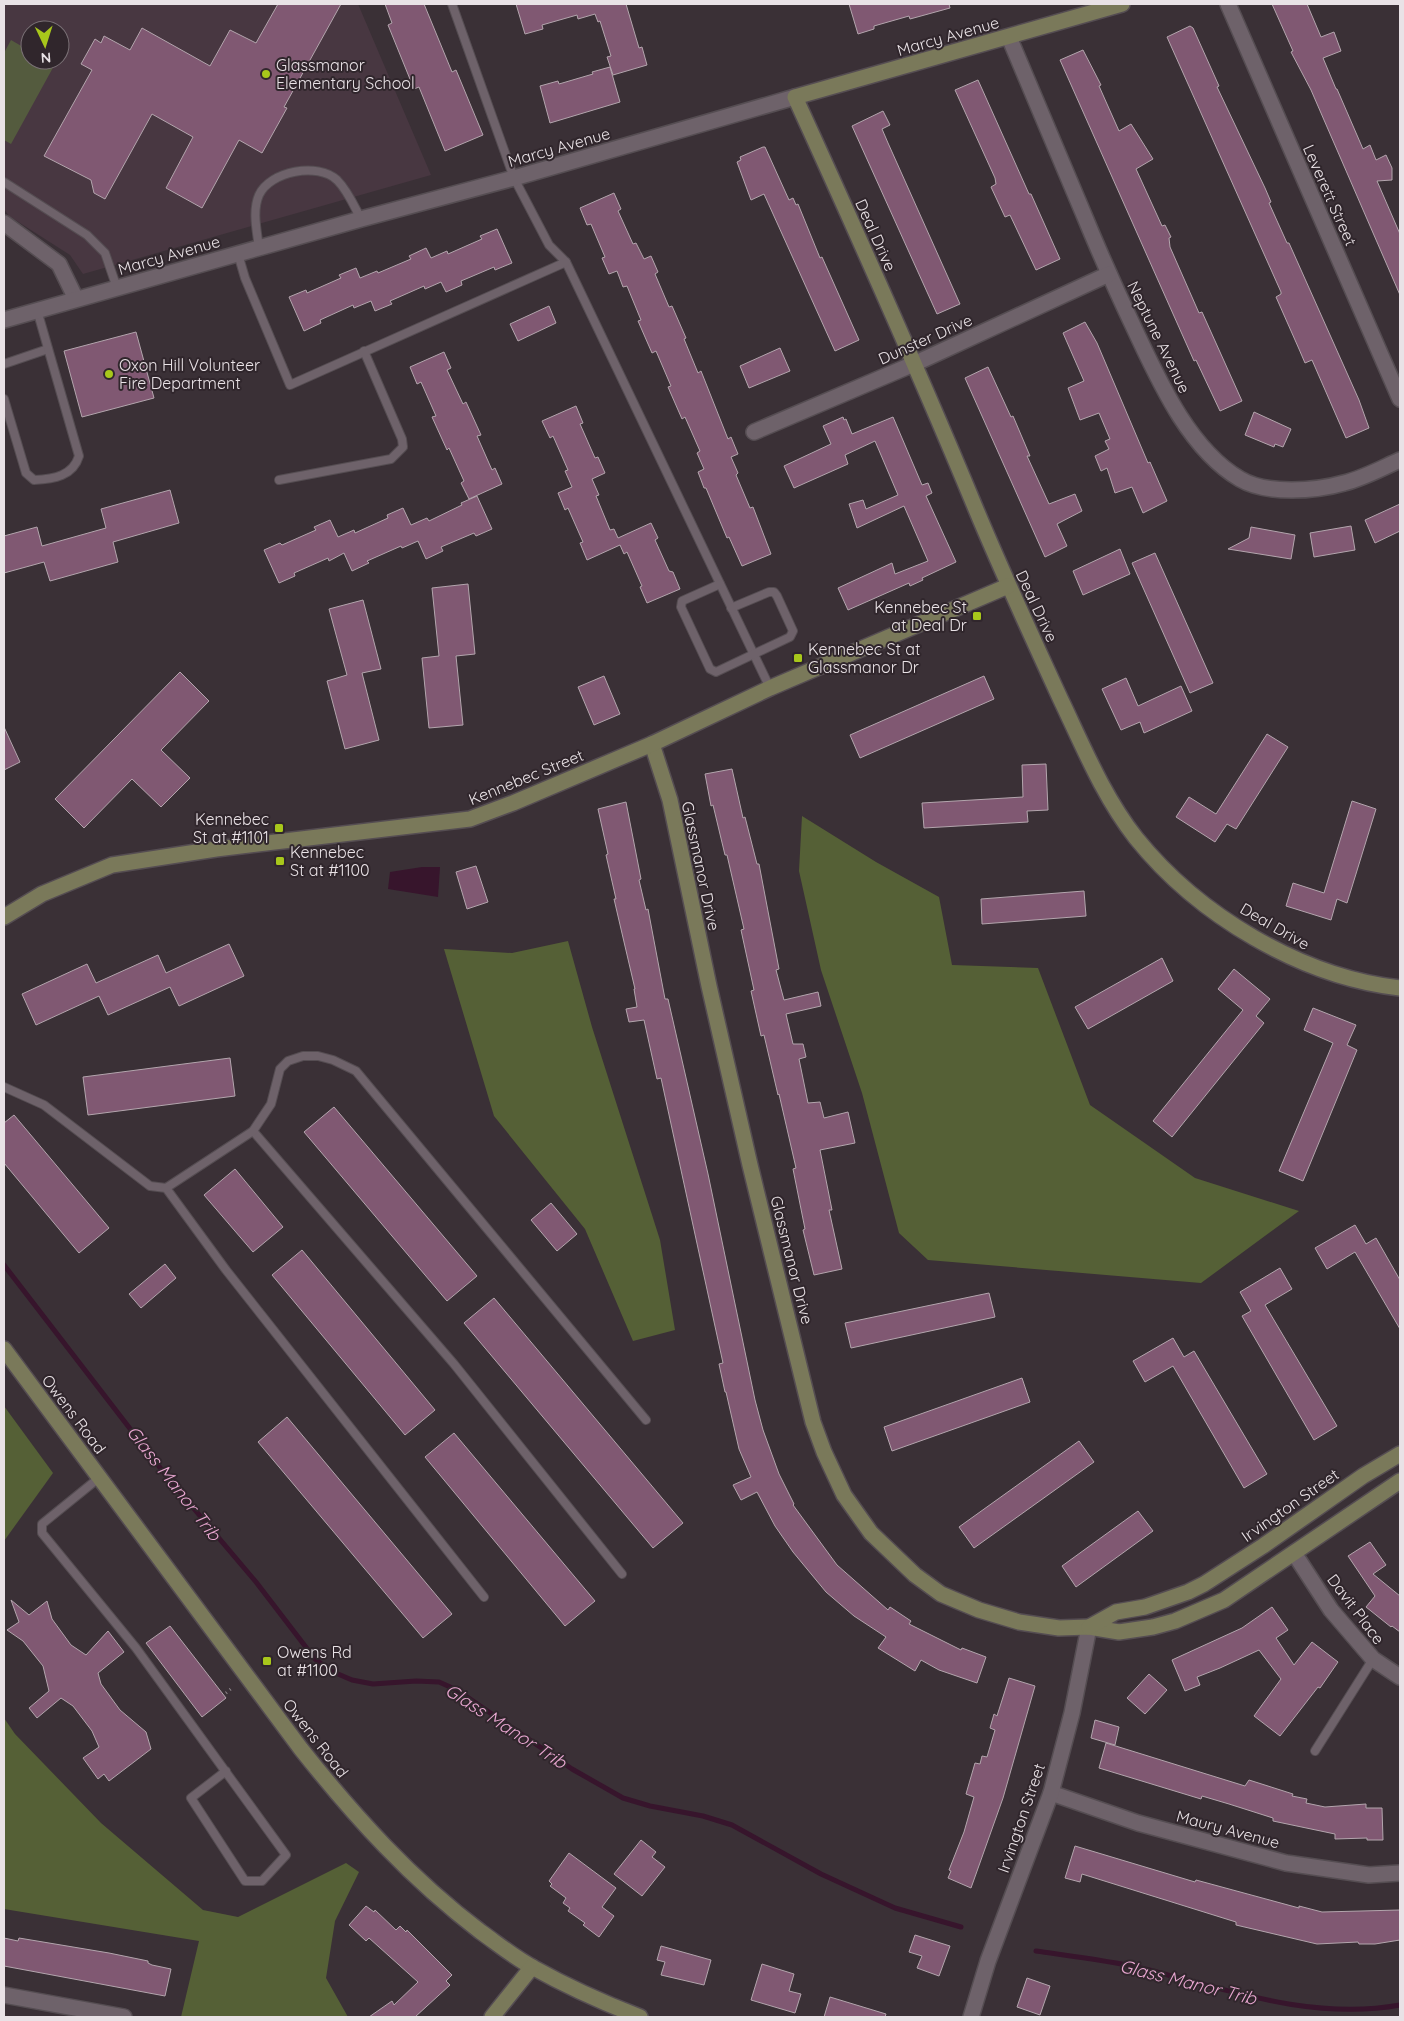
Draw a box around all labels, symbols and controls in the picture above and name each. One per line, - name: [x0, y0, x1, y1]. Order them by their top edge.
- street label: Marcy Avenue: [895, 12, 1001, 60]
- north arrow: [20, 20, 70, 70]
- text: N: [40, 49, 52, 67]
- place label: Glassmanor Elementary School: [276, 55, 415, 93]
- marker: Glassmanor Elementary School: [260, 68, 272, 80]
- street label: Marcy Avenue: [506, 123, 612, 171]
- street label: Leverett Street: [1299, 141, 1361, 249]
- street label: Deal Drive: [851, 196, 901, 274]
- street label: Marcy Avenue: [116, 231, 222, 279]
- street label: Neptune Avenue: [1123, 278, 1195, 396]
- street label: Dunster Drive: [875, 309, 975, 369]
- place label: Oxon Hill Volunteer Fire Department: [119, 355, 260, 393]
- marker: Oxon Hill Volunteer Fire Department: [103, 368, 115, 380]
- street label: Deal Drive: [1012, 567, 1062, 645]
- place label: Kennebec St at Deal Dr: [874, 597, 967, 635]
- marker: Kennebec St at Deal Dr: [971, 610, 983, 622]
- place label: Kennebec St at Glassmanor Dr: [808, 639, 920, 677]
- marker: Kennebec St at Glassmanor Dr: [792, 652, 804, 664]
- street label: Kennebec Street: [466, 745, 586, 809]
- street label: Glassmanor Drive: [678, 799, 724, 933]
- place label: Kennebec St at #1101: [193, 809, 269, 847]
- marker: Kennebec St at #1101: [273, 822, 285, 834]
- place label: Kennebec St at #1100: [290, 842, 370, 880]
- marker: Kennebec St at #1100: [274, 855, 286, 867]
- street label: Deal Drive: [1237, 898, 1313, 954]
- street label: Glassmanor Drive: [766, 1194, 818, 1326]
- street label: Owens Road: [38, 1370, 110, 1458]
- water label: Glass Manor Trib: [122, 1421, 227, 1546]
- street label: Irvington Street: [1237, 1464, 1343, 1546]
- street label: Davit Place: [1323, 1570, 1389, 1648]
- place label: Owens Rd at #1100: [277, 1642, 352, 1680]
- marker: Owens Rd at #1100: [261, 1655, 273, 1667]
- water label: Glass Manor Trib: [441, 1678, 572, 1774]
- street label: Owens Road: [279, 1695, 353, 1781]
- street label: Irvington Street: [993, 1761, 1049, 1875]
- street label: Maury Avenue: [1174, 1806, 1282, 1852]
- water label: Glass Manor Trib: [1117, 1954, 1260, 2010]

